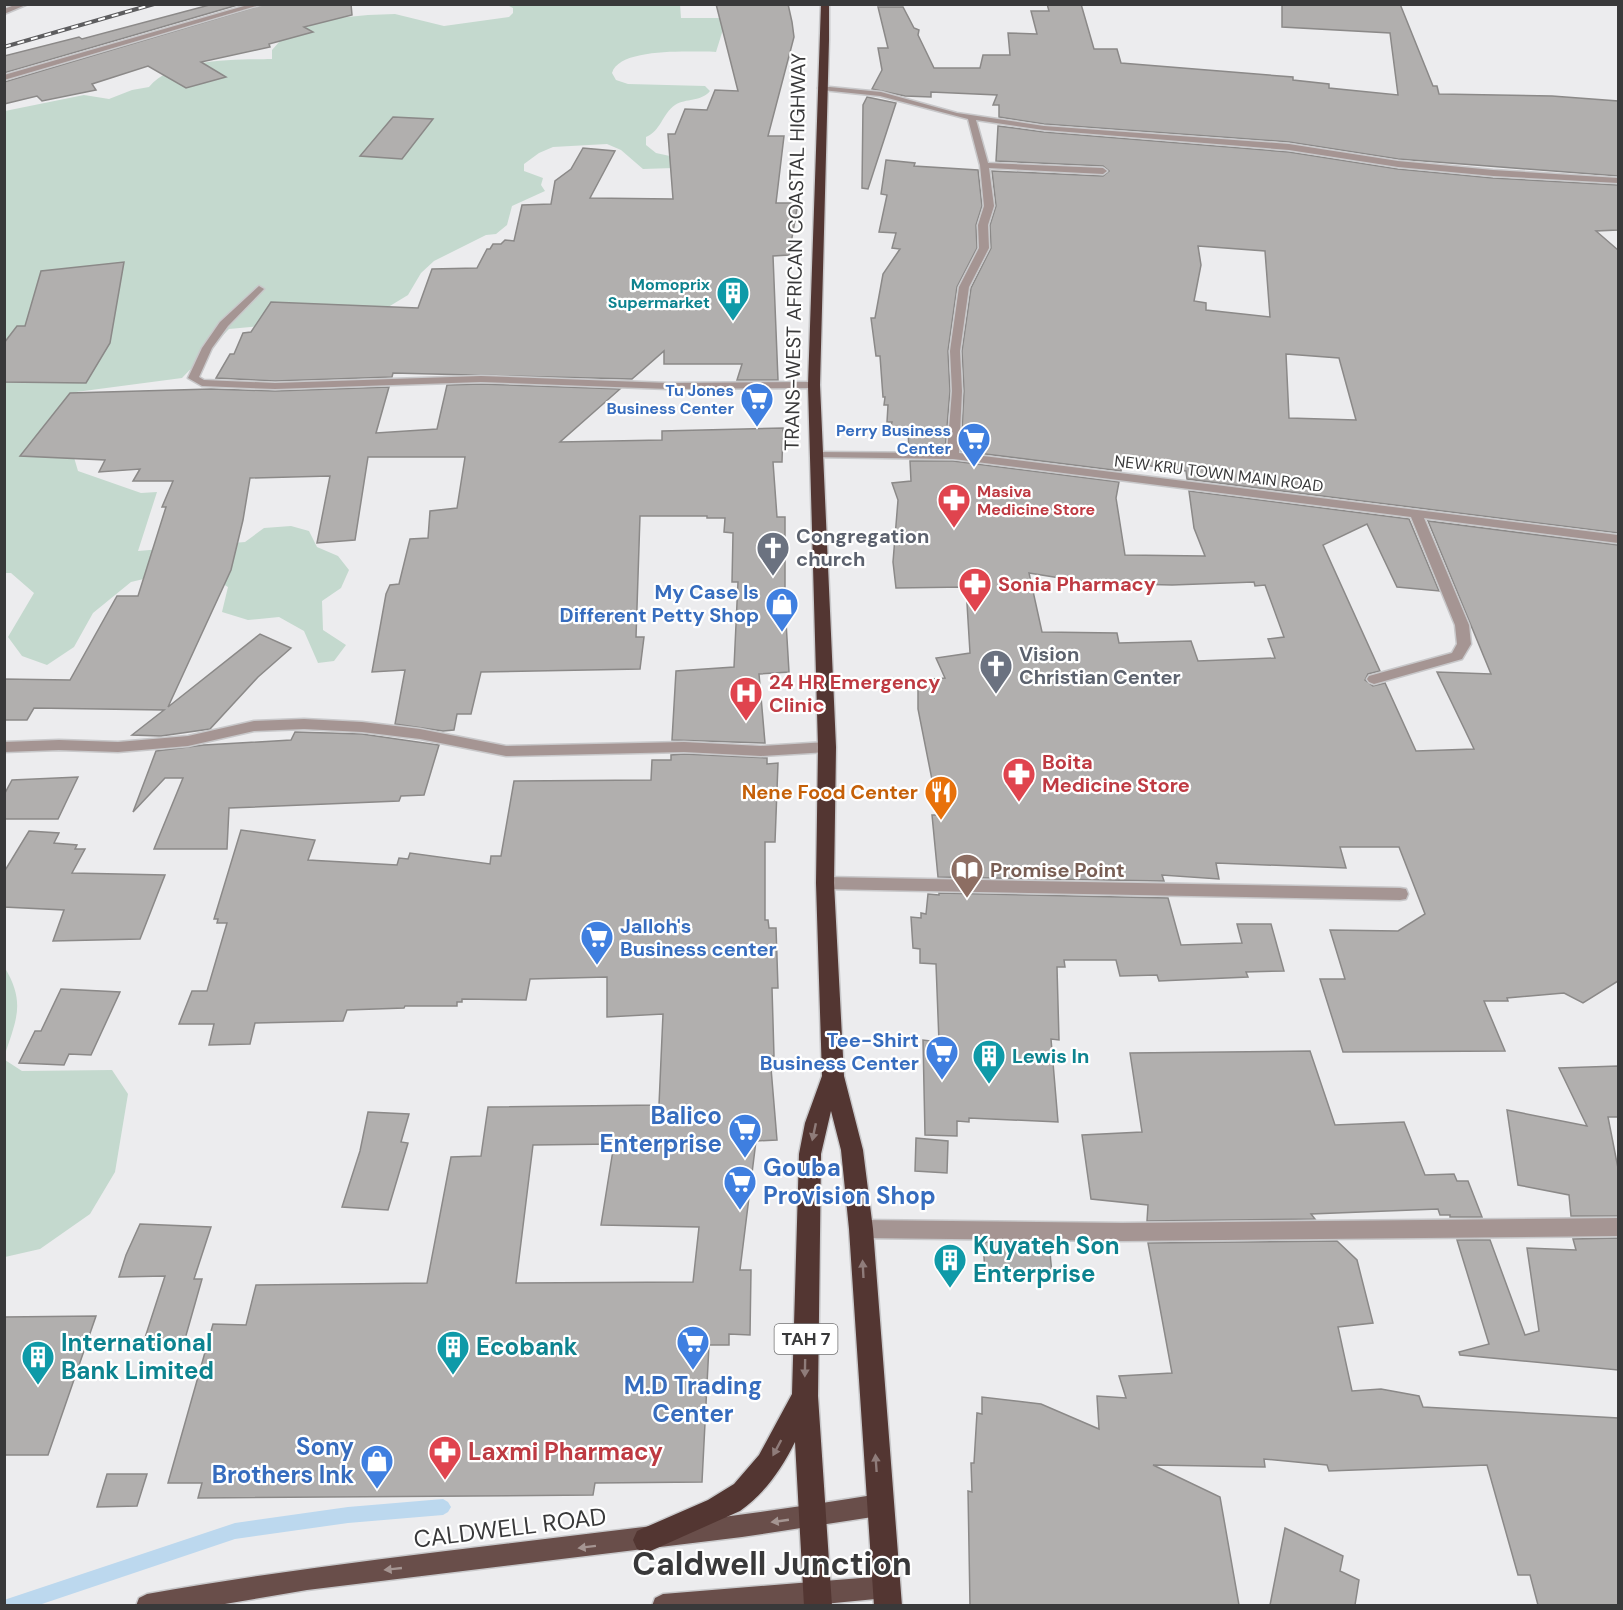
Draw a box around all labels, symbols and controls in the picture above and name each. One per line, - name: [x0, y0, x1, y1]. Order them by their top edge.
- street label: TRANS-WEST AFRICAN COASTAL HIGHWAY: [779, 52, 811, 451]
- place label: Momoprix Supermarket: [608, 274, 710, 313]
- building icon: Momoprix Supermarket: [715, 275, 751, 322]
- place label: Tu Jones Business Center: [607, 380, 734, 419]
- supermarket icon: Tu Jones Business Center: [739, 381, 775, 428]
- place label: Perry Business Center: [836, 420, 951, 459]
- supermarket icon: Perry Business Center: [956, 421, 992, 468]
- street label: NEW KRU TOWN MAIN ROAD: [1113, 450, 1325, 497]
- place label: Masiva Medicine Store: [977, 481, 1095, 520]
- pharmacy icon: Masiva Medicine Store: [936, 482, 972, 529]
- place label: Congregation church: [796, 523, 929, 572]
- church icon: Congregation church: [755, 530, 791, 577]
- pharmacy icon: Sonia Pharmacy: [957, 566, 993, 613]
- place label: Sonia Pharmacy: [998, 571, 1156, 597]
- place label: My Case Is Different Petty Shop: [560, 579, 759, 628]
- shop icon: My Case Is Different Petty Shop: [764, 586, 800, 633]
- place label: Vision Christian Center: [1019, 641, 1181, 690]
- church icon: Vision Christian Center: [978, 648, 1014, 695]
- place label: 24 HR Emergency Clinic: [769, 669, 940, 718]
- hospital icon: 24 HR Emergency Clinic: [728, 675, 764, 722]
- place label: Boita Medicine Store: [1042, 749, 1190, 798]
- pharmacy icon: Boita Medicine Store: [1001, 756, 1037, 803]
- restaurant icon: Nene Food Center: [923, 774, 959, 821]
- place label: Nene Food Center: [742, 779, 918, 805]
- library icon: Promise Point: [949, 852, 985, 899]
- place label: Promise Point: [990, 857, 1125, 883]
- place label: Jalloh's Business center: [620, 913, 777, 962]
- supermarket icon: Jalloh's Business center: [579, 919, 615, 966]
- place label: Tee-Shirt Business Center: [760, 1027, 919, 1076]
- supermarket icon: Tee-Shirt Business Center: [924, 1034, 960, 1081]
- building icon: Lewis In: [971, 1038, 1007, 1085]
- place label: Lewis In: [1012, 1043, 1089, 1069]
- place label: Balico Enterprise: [600, 1100, 722, 1159]
- supermarket icon: Balico Enterprise: [727, 1112, 763, 1159]
- one-way arrow: [809, 1123, 819, 1141]
- place label: Gouba Provision Shop: [763, 1152, 936, 1211]
- supermarket icon: Gouba Provision Shop: [722, 1164, 758, 1211]
- place label: Kuyateh Son Enterprise: [973, 1230, 1120, 1289]
- building icon: Kuyateh Son Enterprise: [932, 1242, 968, 1289]
- one-way arrow: [859, 1259, 868, 1278]
- supermarket icon: M.D Trading Center: [675, 1324, 711, 1371]
- road number: TAH 7: [774, 1324, 838, 1354]
- place label: International Bank Limited: [61, 1327, 214, 1386]
- building icon: Ecobank: [435, 1329, 471, 1376]
- place label: Ecobank: [476, 1331, 578, 1362]
- building icon: International Bank Limited: [20, 1339, 56, 1386]
- one-way arrow: [800, 1359, 810, 1378]
- place label: M.D Trading Center: [624, 1370, 762, 1429]
- place label: Sony Brothers Ink: [212, 1431, 354, 1490]
- pharmacy icon: Laxmi Pharmacy: [427, 1434, 463, 1481]
- place label: Laxmi Pharmacy: [468, 1436, 664, 1467]
- one-way arrow: [772, 1439, 782, 1456]
- shop icon: Sony Brothers Ink: [359, 1443, 395, 1490]
- one-way arrow: [872, 1454, 881, 1473]
- street label: CALDWELL ROAD: [412, 1500, 608, 1555]
- one-way arrow: [771, 1516, 790, 1526]
- one-way arrow: [577, 1542, 596, 1551]
- district label: Caldwell Junction: [632, 1543, 912, 1585]
- one-way arrow: [384, 1564, 403, 1574]

